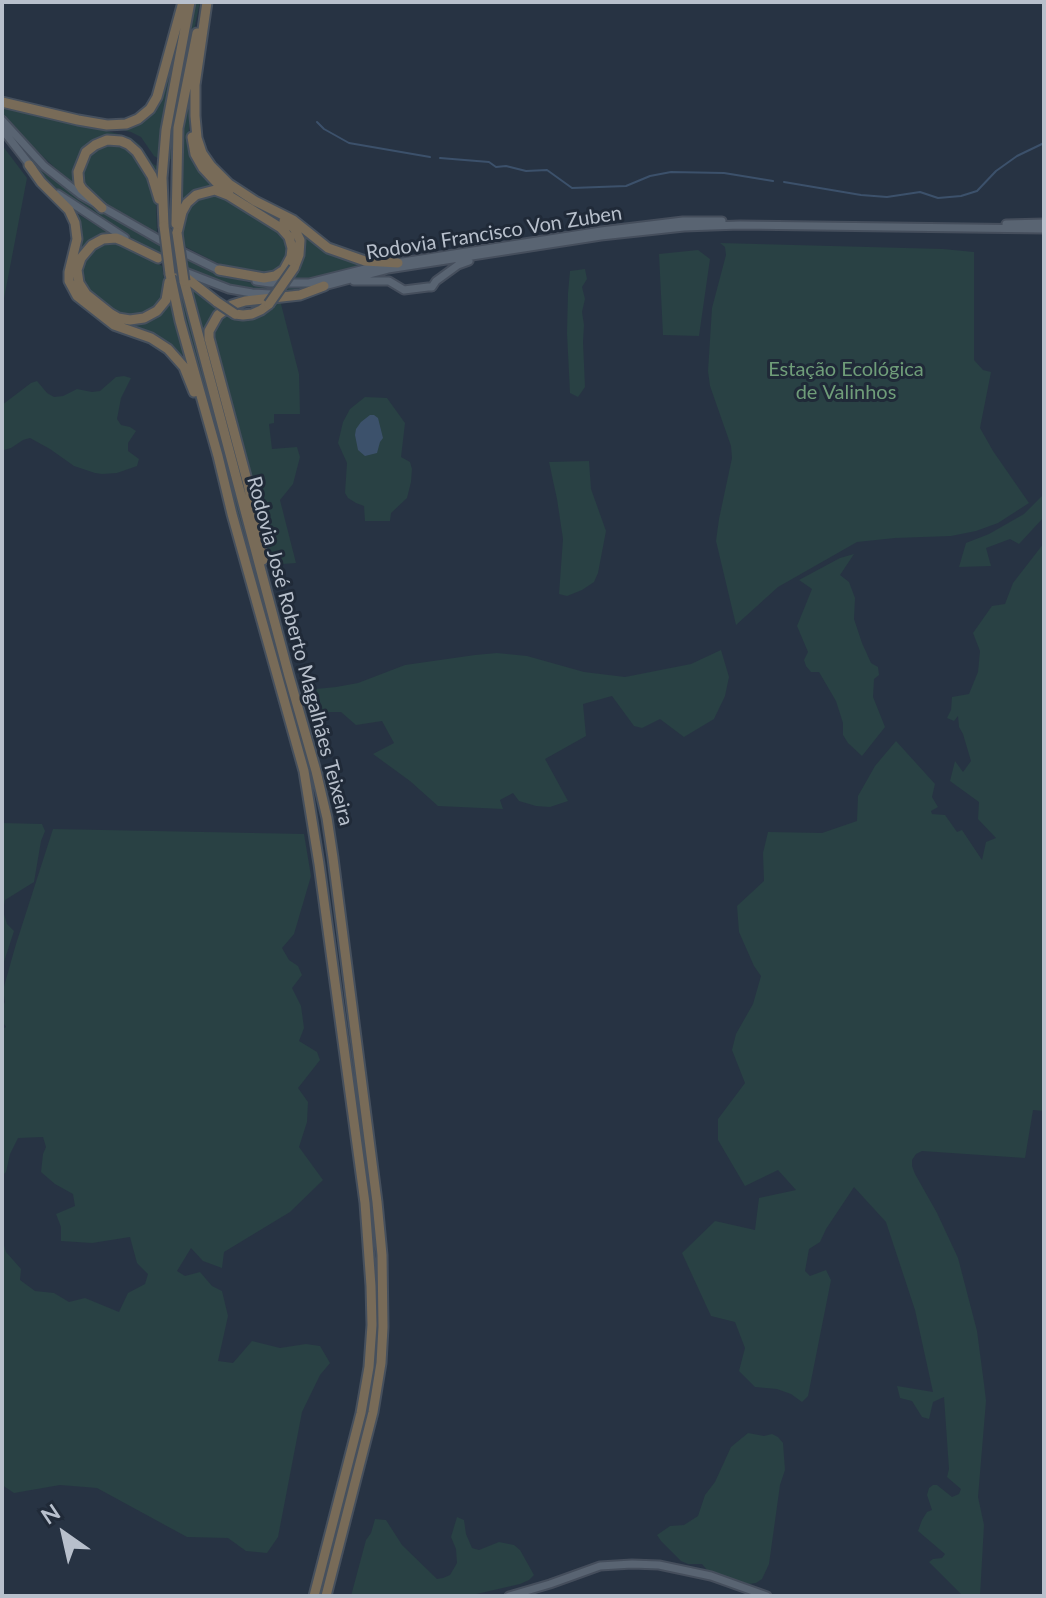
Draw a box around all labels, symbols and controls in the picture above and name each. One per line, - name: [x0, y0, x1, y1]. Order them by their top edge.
- street label: Rodovia Francisco Von Zuben: [364, 201, 624, 265]
- park label: Estação Ecológica de Valinhos: [768, 358, 924, 405]
- street label: Rodovia José Roberto Magalhães Teixeira: [242, 474, 358, 828]
- north arrow: [24, 1494, 104, 1574]
- text: N: [36, 1498, 65, 1530]

